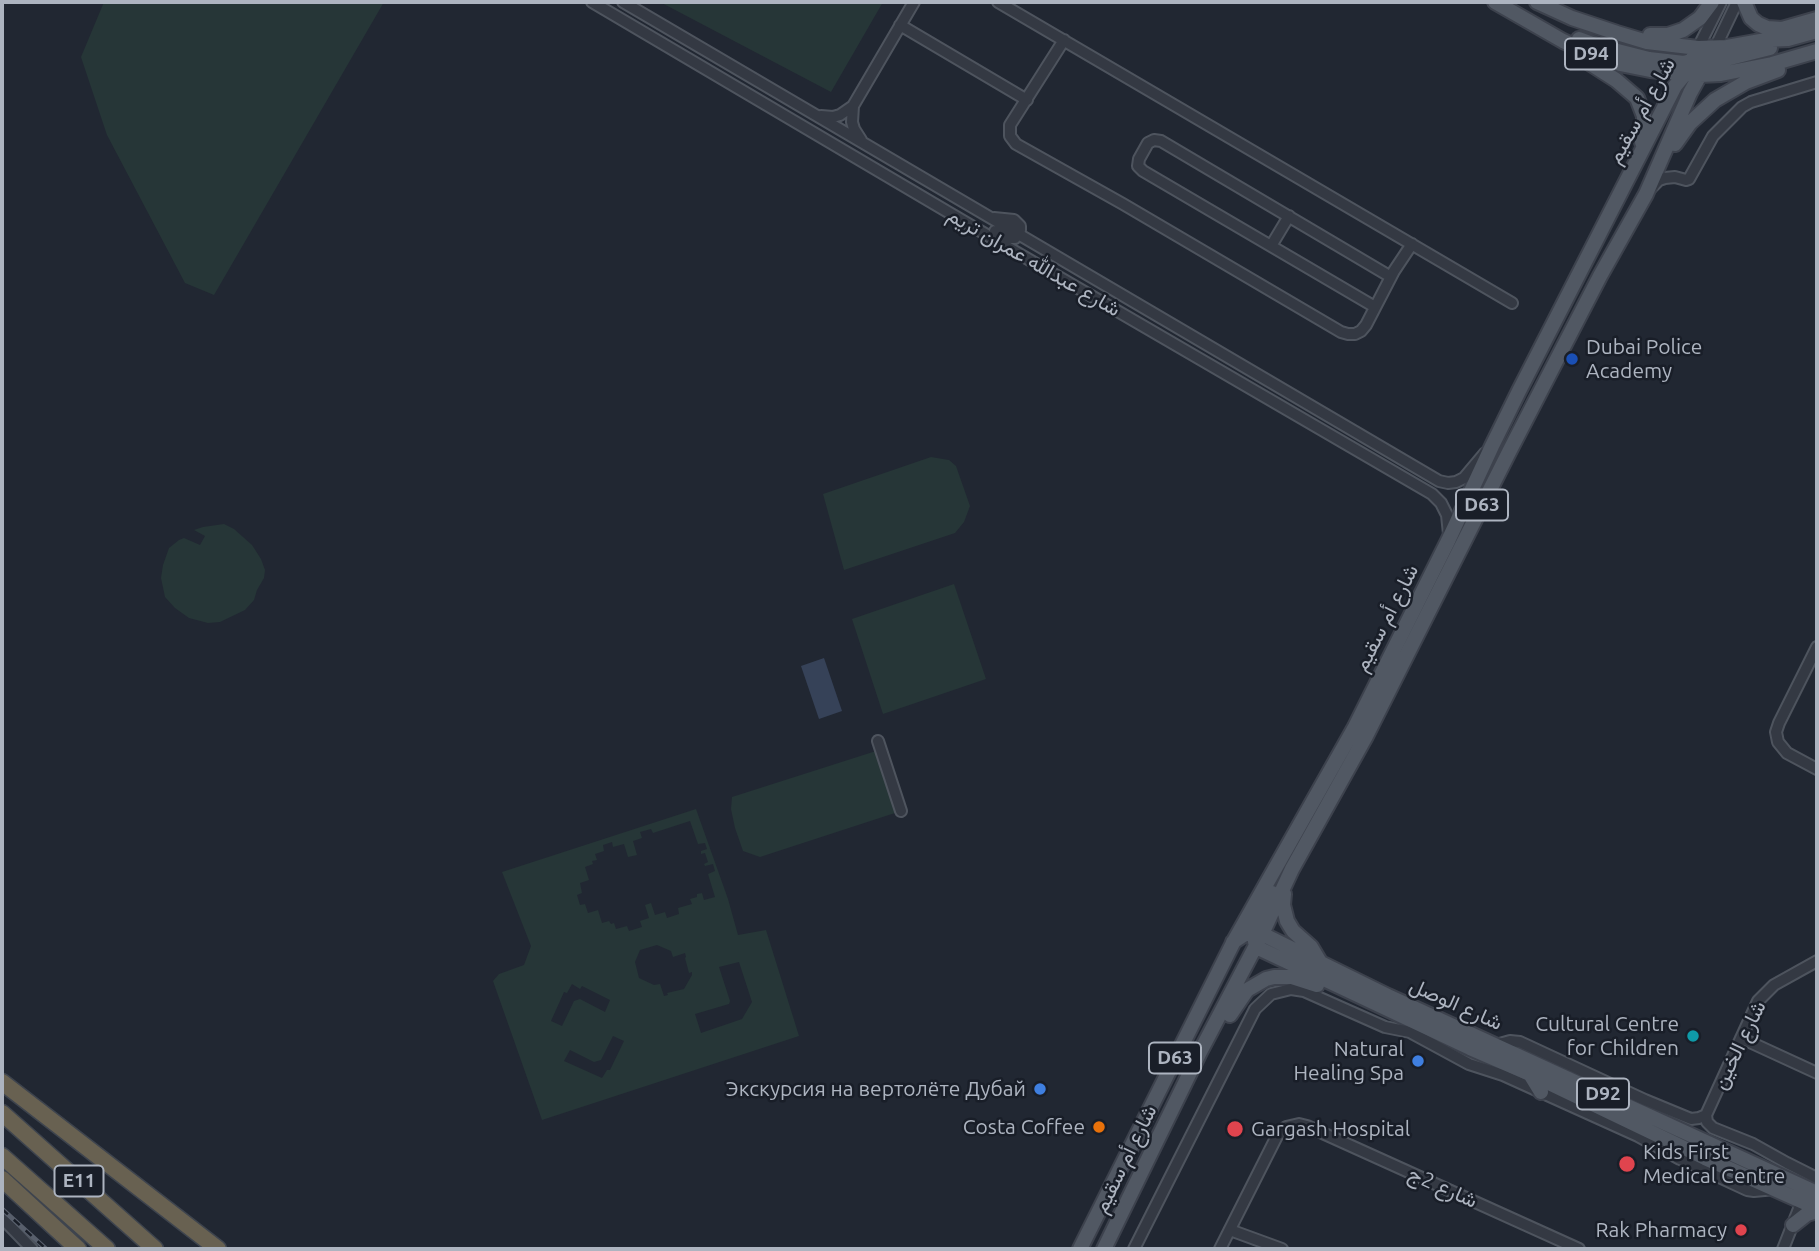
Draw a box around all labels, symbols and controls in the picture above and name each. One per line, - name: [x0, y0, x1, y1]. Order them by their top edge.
- road number: D94: [1565, 38, 1617, 70]
- street label: شارع أم سقيم: [1602, 54, 1680, 168]
- street label: شارع عبدالله عمران تريم: [943, 202, 1125, 322]
- place label: Dubai Police Academy: [1586, 334, 1702, 384]
- marker: Dubai Police Academy: [1564, 351, 1580, 367]
- road number: D63: [1456, 490, 1508, 520]
- street label: شارع أم سقيم: [1348, 560, 1424, 676]
- street label: شارع الوصل: [1406, 972, 1506, 1036]
- street label: شارع الخين: [1707, 996, 1771, 1094]
- place label: Cultural Centre for Children: [1535, 1011, 1679, 1061]
- marker: Cultural Centre for Children: [1685, 1028, 1701, 1044]
- place label: Natural Healing Spa: [1293, 1036, 1404, 1086]
- road number: D63: [1149, 1042, 1201, 1074]
- marker: Natural Healing Spa: [1410, 1053, 1426, 1069]
- place label: Экскурсия на вертолёте Дубай: [726, 1076, 1026, 1102]
- road number: D92: [1577, 1078, 1629, 1110]
- marker: Экскурсия на вертолёте Дубай: [1032, 1081, 1048, 1097]
- street label: شارع أم سقيم: [1088, 1101, 1162, 1217]
- place label: Costa Coffee: [963, 1114, 1085, 1140]
- place label: Gargash Hospital: [1251, 1116, 1410, 1142]
- marker: Costa Coffee: [1091, 1119, 1107, 1135]
- marker: Gargash Hospital: [1225, 1119, 1245, 1139]
- place label: Kids First Medical Centre: [1643, 1139, 1785, 1189]
- marker: Kids First Medical Centre: [1617, 1154, 1637, 1174]
- street label: شارع 2ج: [1405, 1161, 1481, 1213]
- road number: E11: [55, 1166, 104, 1196]
- place label: Rak Pharmacy: [1595, 1217, 1727, 1243]
- marker: Rak Pharmacy: [1733, 1222, 1749, 1238]

